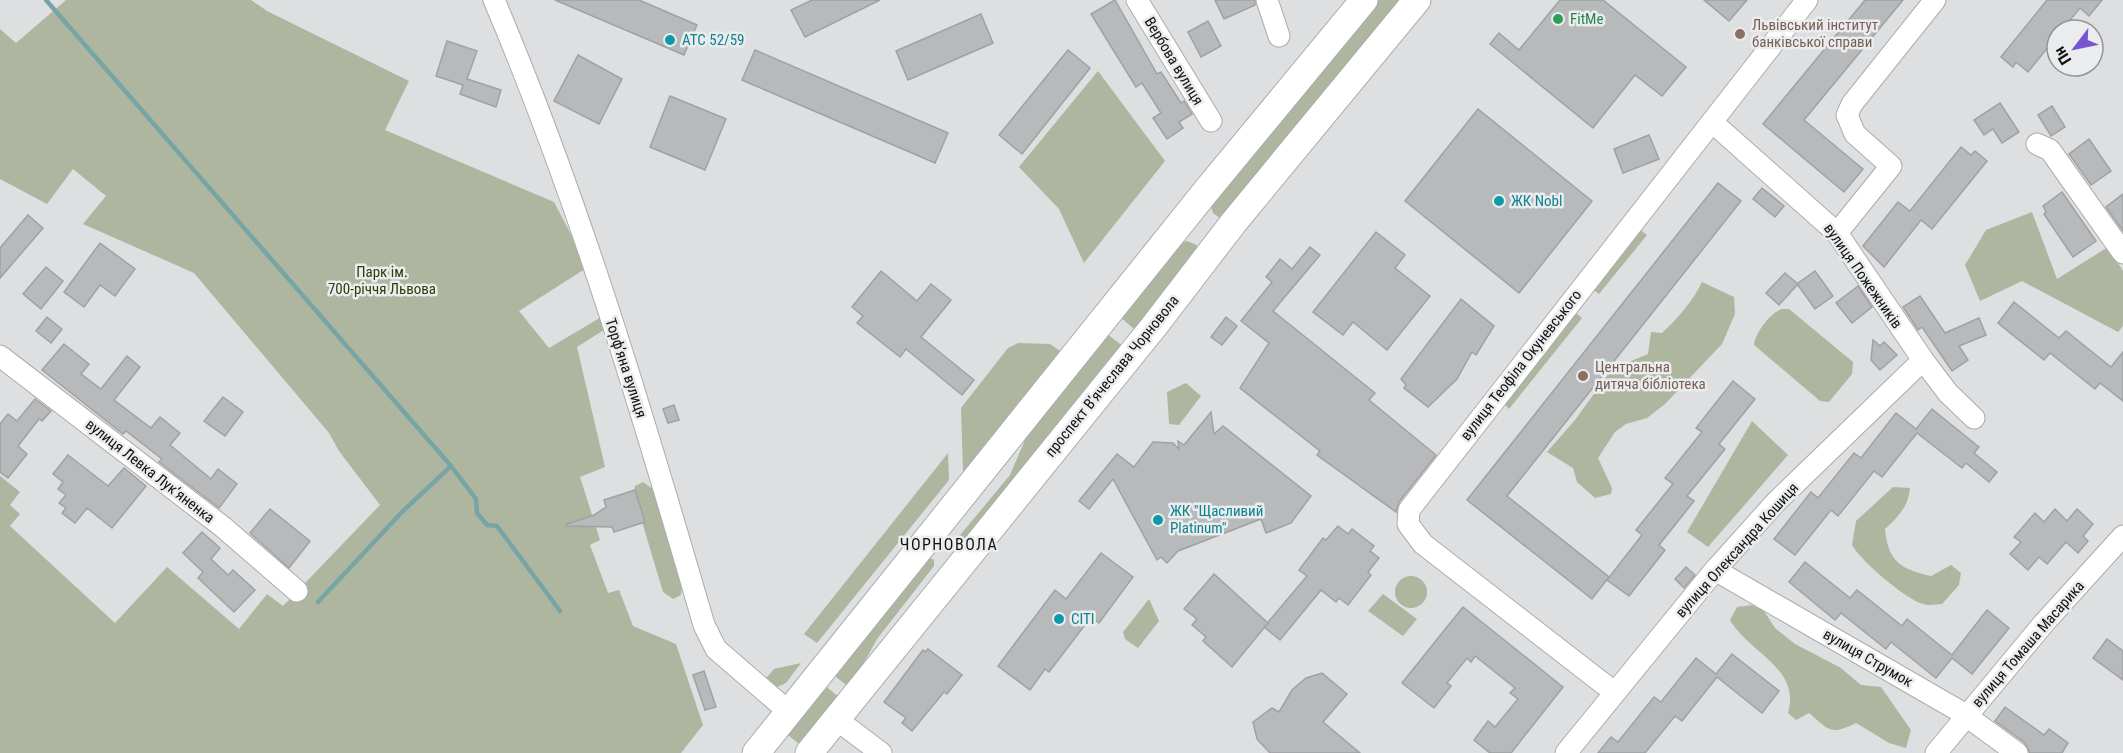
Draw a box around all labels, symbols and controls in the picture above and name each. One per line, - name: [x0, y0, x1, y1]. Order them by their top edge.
- place label: FitMe: [1570, 10, 1603, 28]
- marker: FitMe: [1551, 12, 1565, 26]
- street label: Вербова вулиця: [1141, 14, 1207, 108]
- place label: Львівський інститут банківської справи: [1752, 16, 1878, 51]
- north arrow: [2045, 18, 2105, 78]
- marker: Львівський інститут банківської справи: [1733, 27, 1747, 41]
- place label: АТС 52/59: [682, 31, 744, 49]
- marker: АТС 52/59: [663, 33, 677, 47]
- text: Пн: [2050, 43, 2075, 68]
- place label: ЖК Nobl: [1511, 192, 1562, 210]
- marker: ЖК Nobl: [1492, 194, 1506, 208]
- street label: вулиця Пожежників: [1820, 220, 1906, 332]
- park label: Парк ім. 700-річчя Львова: [328, 263, 436, 298]
- street label: вулиця Теофіла Окуневського: [1457, 286, 1585, 444]
- street label: проспект Вʼячеслава Чорновола: [1041, 292, 1183, 460]
- street label: Торфʼяна вулиця: [601, 316, 651, 420]
- place label: Центральна дитяча бібліотека: [1595, 358, 1706, 393]
- marker: Центральна дитяча бібліотека: [1576, 369, 1590, 383]
- street label: вулиця Левка Лукʼяненка: [82, 415, 218, 527]
- street label: вулиця Олександра Кошиця: [1672, 479, 1802, 621]
- place label: ЖК "Щасливий Platinum": [1170, 502, 1263, 537]
- marker: ЖК "Щасливий Platinum": [1151, 513, 1165, 527]
- district label: ЧОРНОВОЛА: [900, 535, 998, 554]
- street label: вулиця Томаша Масарика: [1968, 577, 2088, 711]
- place label: CITI: [1071, 610, 1095, 628]
- marker: CITI: [1052, 612, 1066, 626]
- street label: вулиця Струмок: [1820, 625, 1916, 691]

